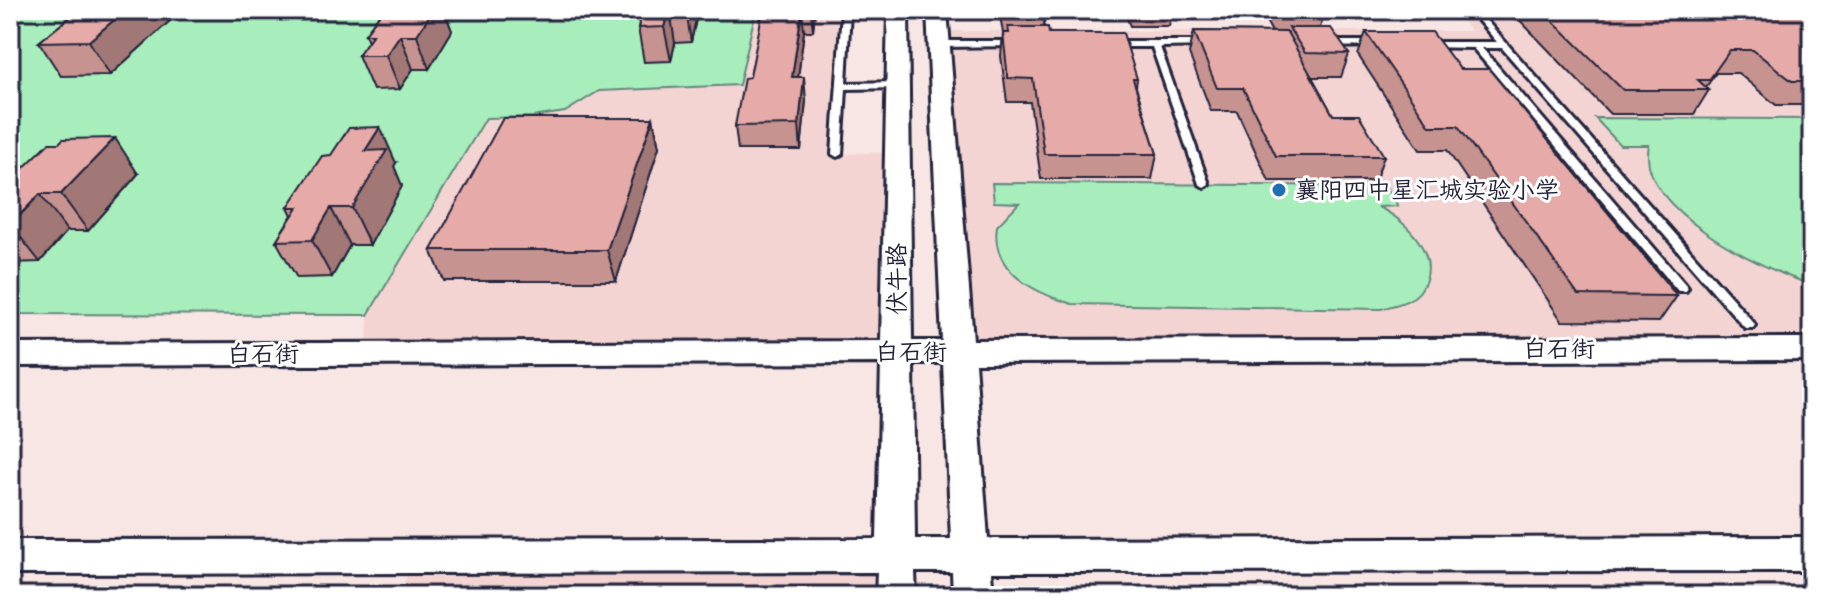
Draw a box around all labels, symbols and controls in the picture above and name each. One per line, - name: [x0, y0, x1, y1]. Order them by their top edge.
- place label: 襄阳四中星汇城实验小学: [1295, 176, 1559, 205]
- marker: 襄阳四中星汇城实验小学: [1270, 181, 1288, 199]
- street label: 伏牛路: [883, 243, 912, 315]
- street label: 白石街: [1523, 335, 1595, 364]
- street label: 白石街: [875, 338, 947, 367]
- street label: 白石街: [227, 340, 299, 369]

